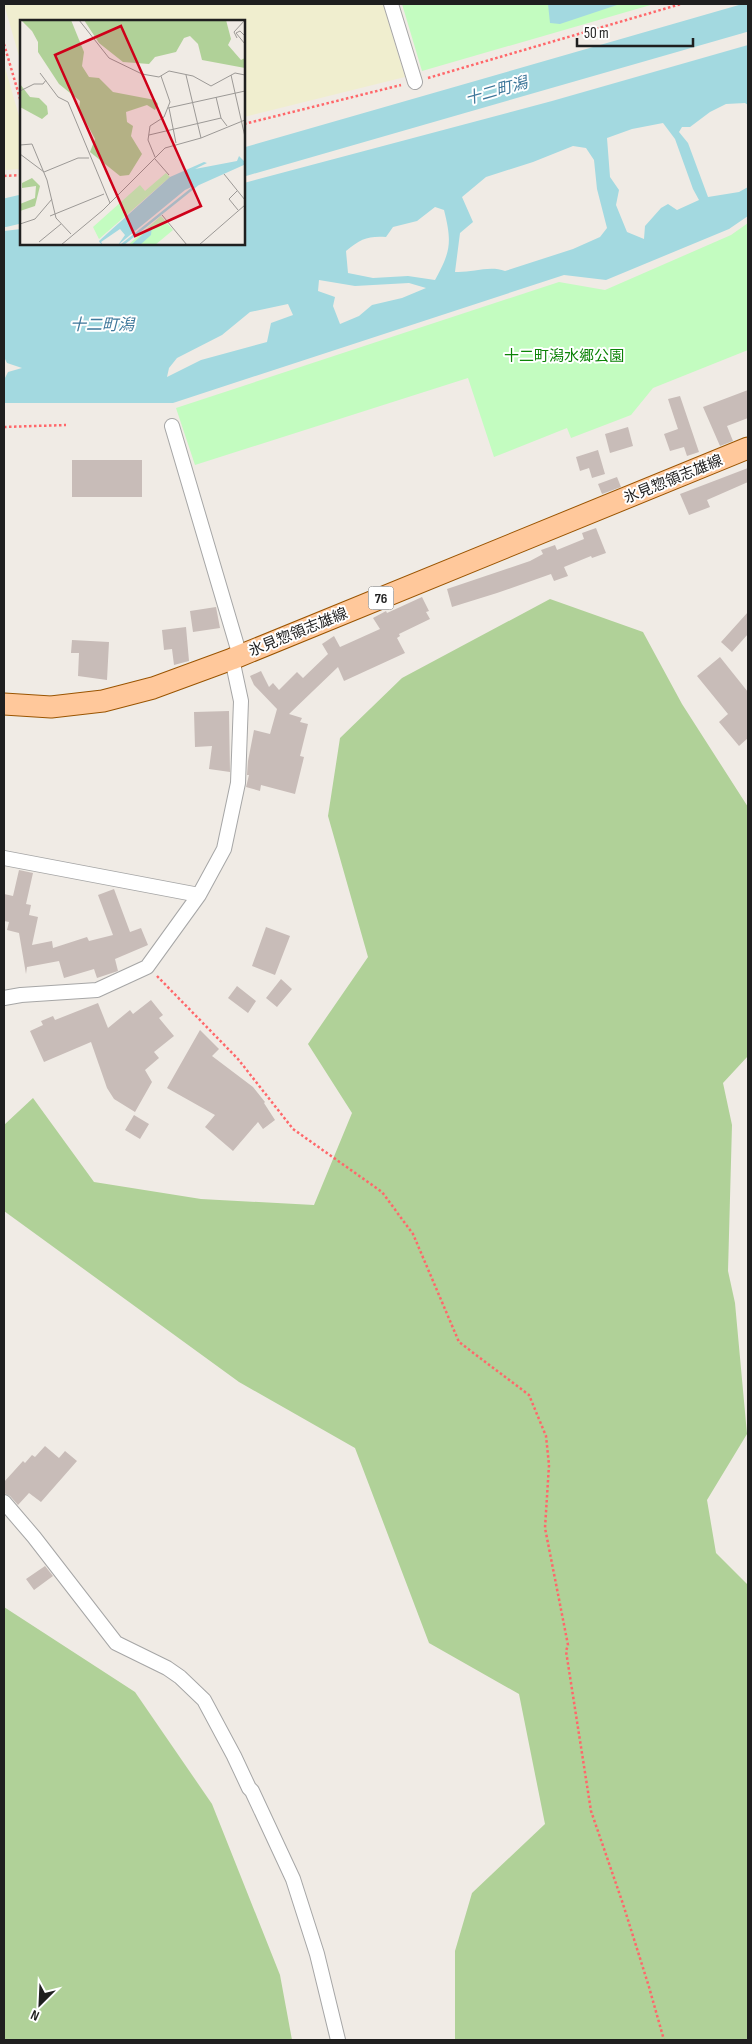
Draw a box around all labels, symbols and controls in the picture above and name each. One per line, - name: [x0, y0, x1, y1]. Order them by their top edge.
- scale bar: [577, 15, 693, 47]
- inset map: [20, 20, 245, 245]
- text: 50 m: [584, 24, 609, 43]
- water label: 十二町潟: [463, 73, 532, 109]
- water label: 十二町潟: [70, 316, 136, 335]
- park label: 十二町潟水郷公園: [504, 347, 624, 366]
- street label: 氷見惣領志雄線: [621, 451, 725, 508]
- road number: 76: [368, 586, 394, 610]
- street label: 氷見惣領志雄線: [246, 604, 350, 661]
- north arrow: [15, 1979, 65, 2029]
- text: N: [28, 2006, 42, 2025]

